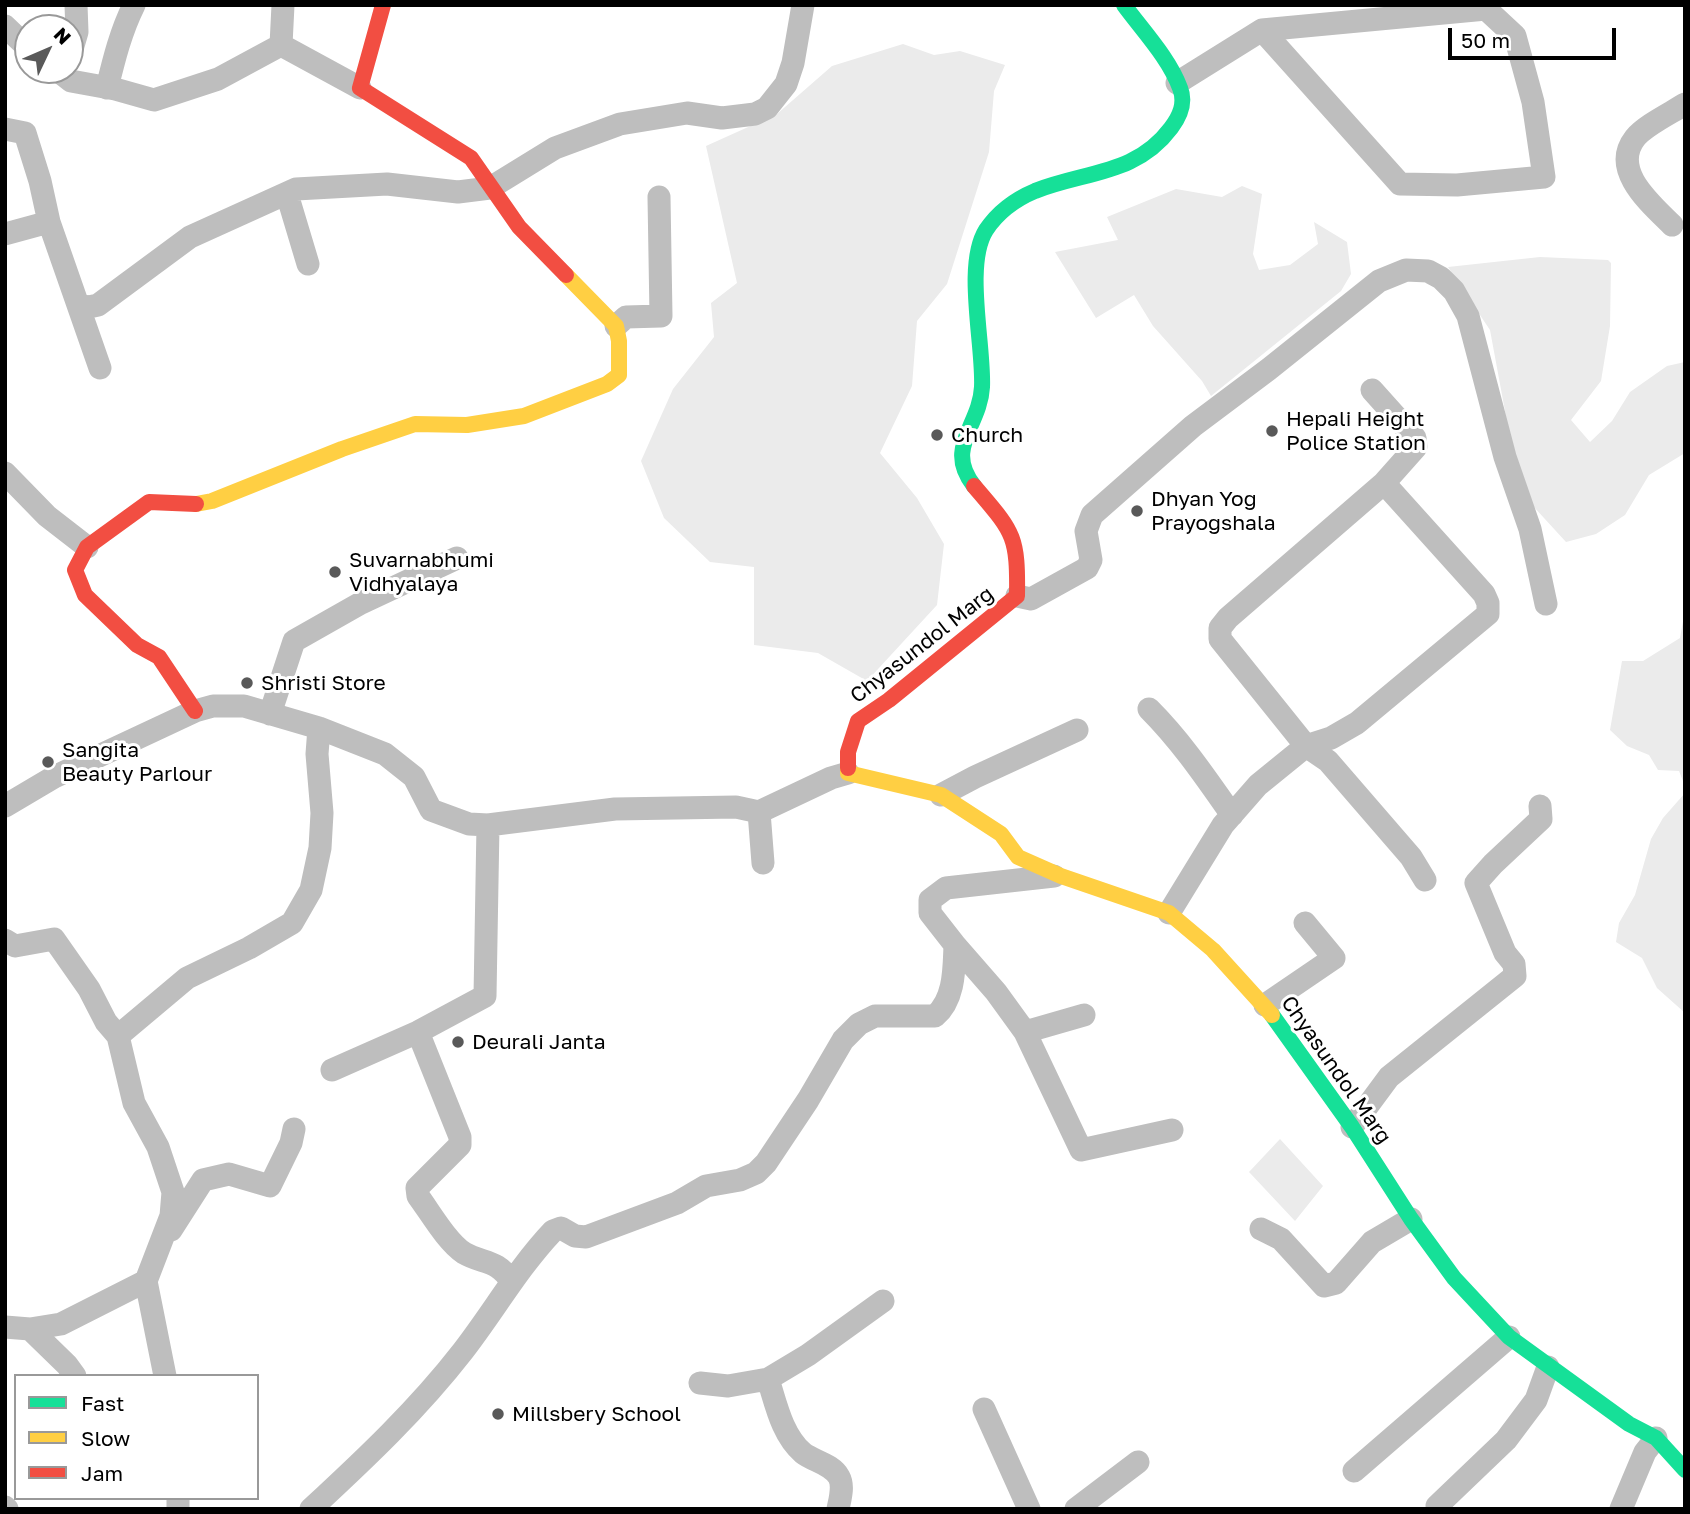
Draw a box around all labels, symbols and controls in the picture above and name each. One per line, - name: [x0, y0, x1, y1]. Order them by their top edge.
- north arrow: [14, 14, 84, 84]
- scale bar: [1452, 14, 1620, 58]
- text: N: [50, 22, 76, 49]
- text: 50 m: [1461, 27, 1510, 53]
- place label: Hepali Height Police Station: [1286, 406, 1426, 456]
- place label: Church: [951, 422, 1023, 448]
- marker: Hepali Height Police Station: [1264, 423, 1280, 439]
- marker: Church: [929, 427, 945, 443]
- place label: Dhyan Yog Prayogshala: [1151, 486, 1276, 536]
- marker: Dhyan Yog Prayogshala: [1129, 503, 1145, 519]
- place label: Suvarnabhumi Vidhyalaya: [349, 547, 494, 597]
- marker: Suvarnabhumi Vidhyalaya: [327, 564, 343, 580]
- street label: Chyasundol Marg: [845, 581, 999, 709]
- place label: Shristi Store: [261, 670, 386, 696]
- marker: Shristi Store: [239, 675, 255, 691]
- place label: Sangita Beauty Parlour: [62, 737, 212, 787]
- marker: Sangita Beauty Parlour: [40, 754, 56, 770]
- street label: Chyasundol Marg: [1276, 991, 1396, 1149]
- place label: Deurali Janta: [472, 1029, 606, 1055]
- marker: Deurali Janta: [450, 1034, 466, 1050]
- legend: [14, 1374, 259, 1500]
- text: Fast: [81, 1390, 124, 1416]
- place label: Millsbery School: [512, 1401, 681, 1427]
- marker: Millsbery School: [490, 1406, 506, 1422]
- text: Slow: [81, 1425, 130, 1451]
- text: Jam: [81, 1460, 123, 1486]

